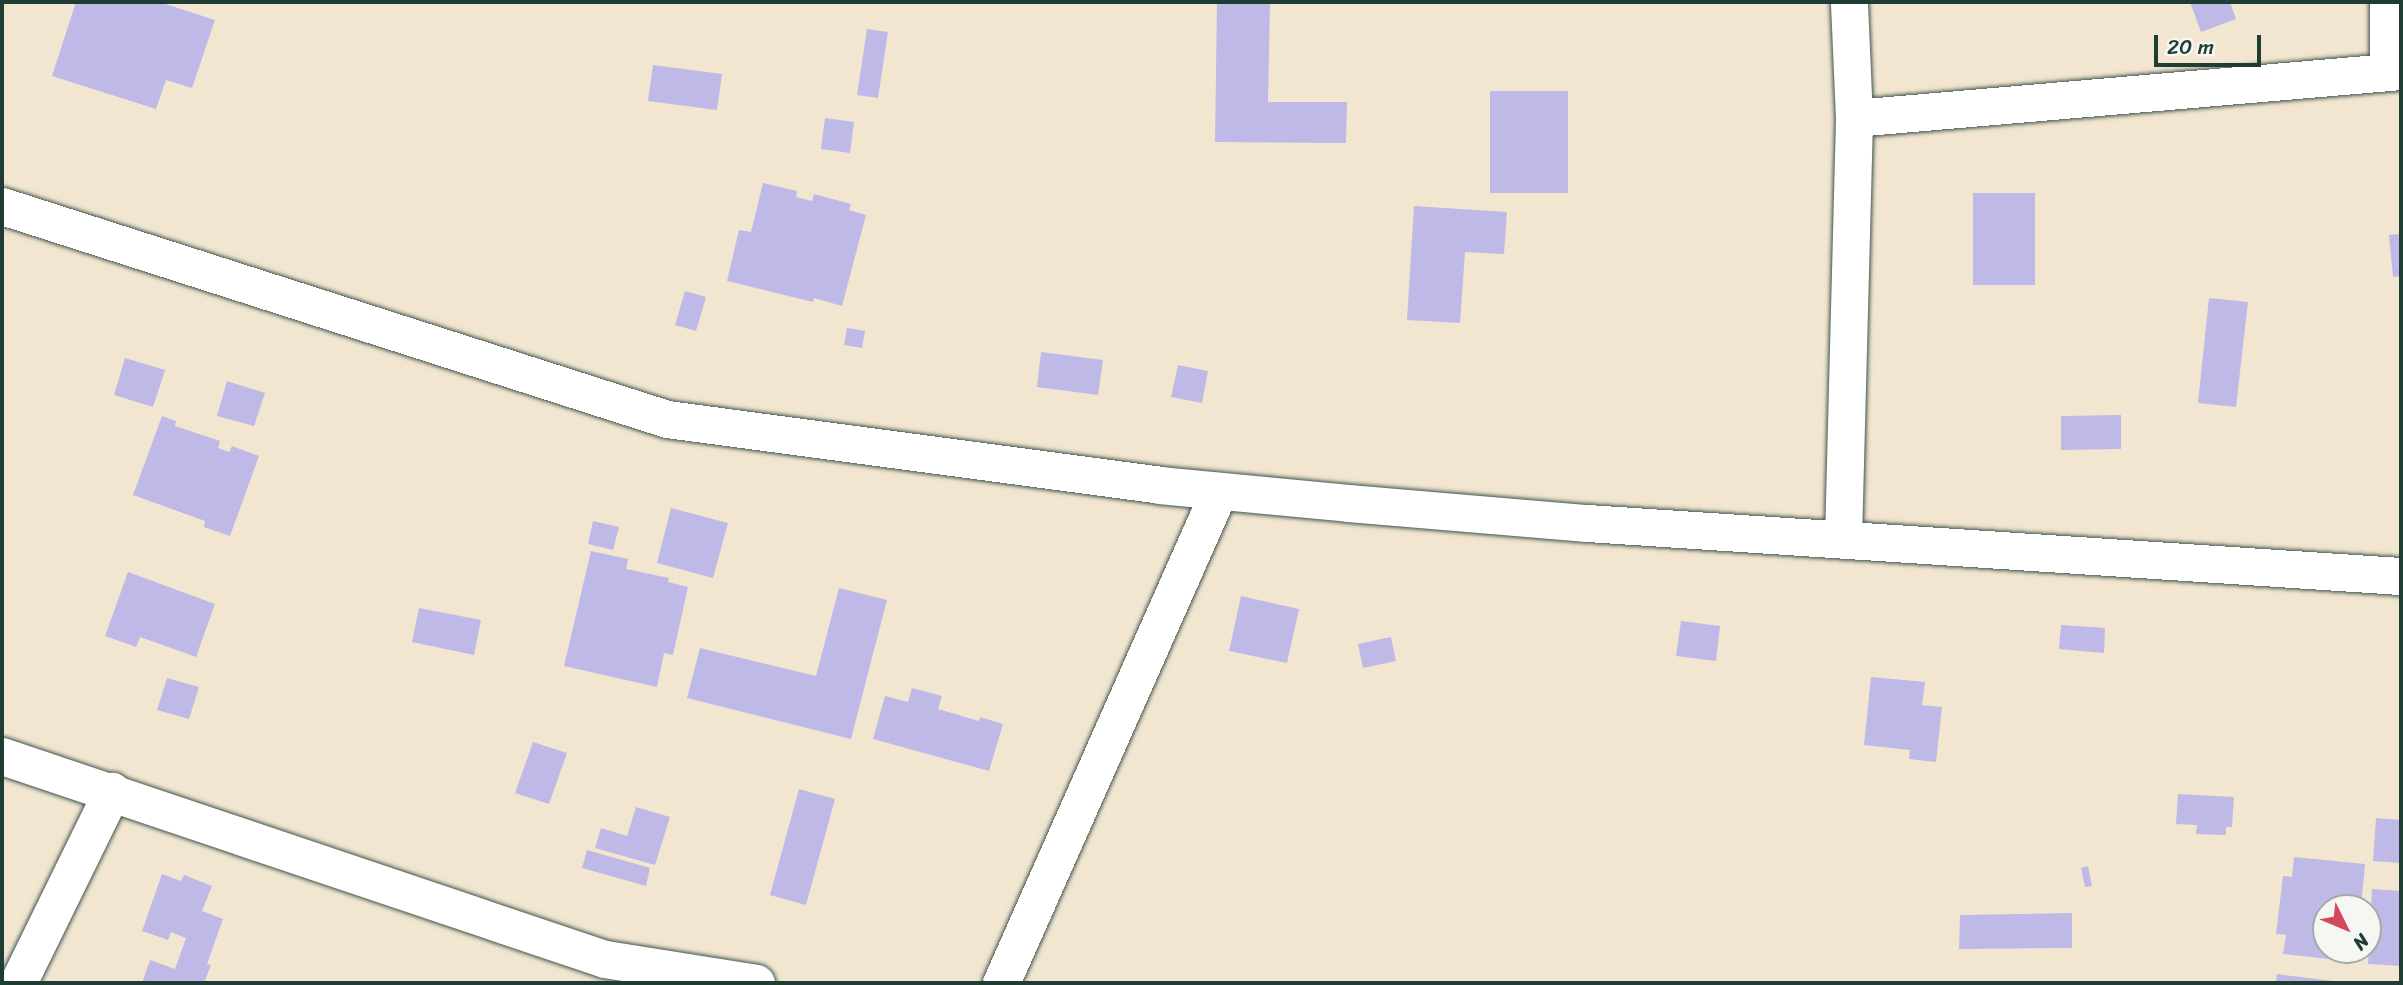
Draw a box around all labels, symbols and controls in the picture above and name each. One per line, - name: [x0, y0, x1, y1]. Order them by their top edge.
- scale bar: [2158, 21, 2265, 65]
- text: 20 m: [2167, 28, 2214, 66]
- north arrow: [2312, 894, 2382, 964]
- text: N: [2345, 926, 2378, 958]

